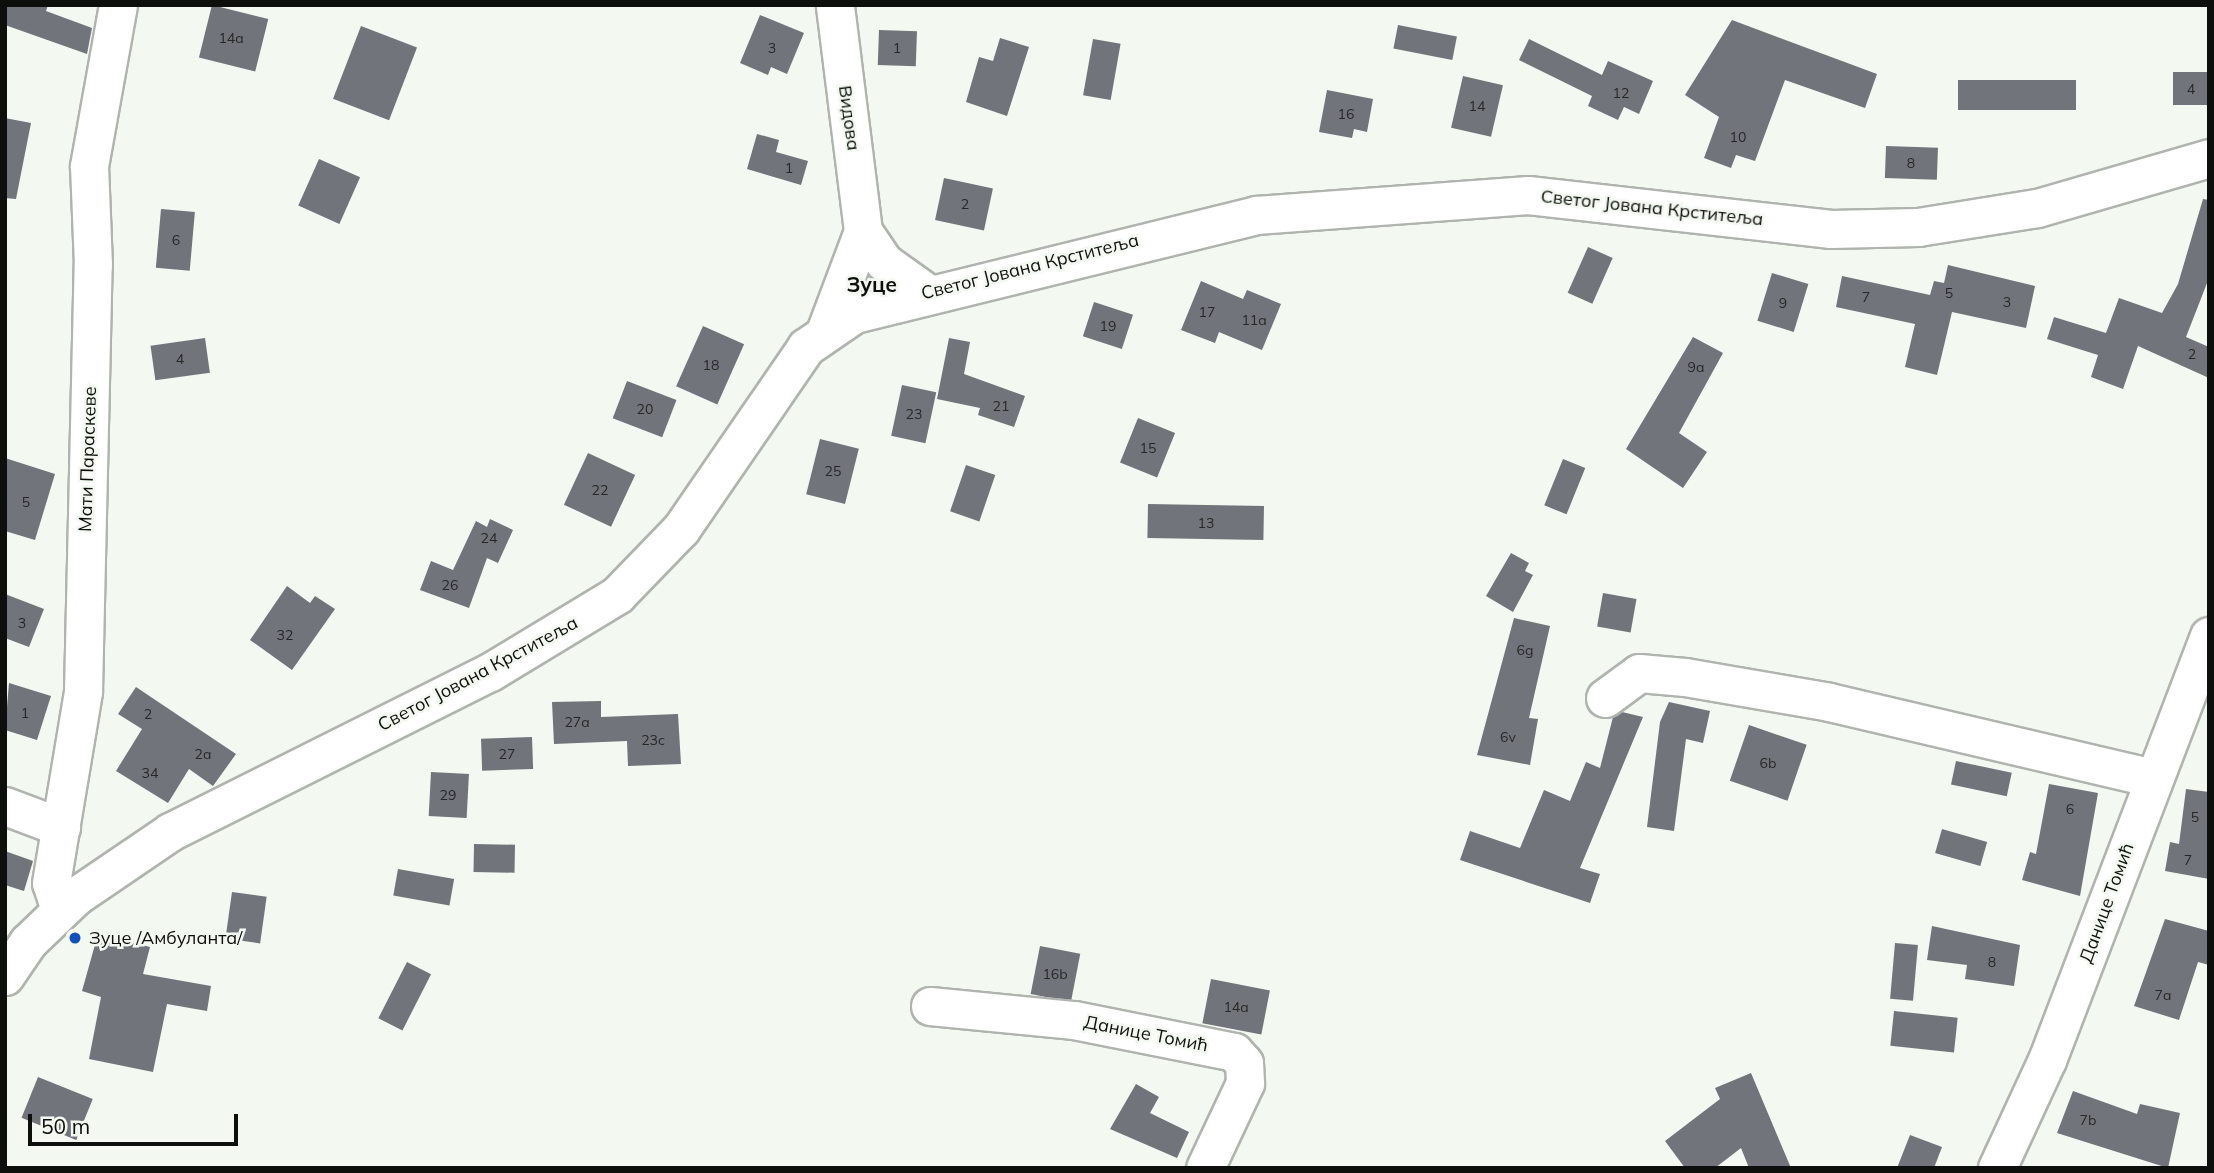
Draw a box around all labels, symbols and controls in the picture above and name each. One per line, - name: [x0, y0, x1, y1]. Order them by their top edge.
- house number: 14a: [218, 30, 244, 46]
- house number: 3: [768, 40, 776, 56]
- house number: 1: [893, 40, 901, 56]
- house number: 4: [2187, 81, 2195, 97]
- street label: Видова: [834, 84, 864, 152]
- house number: 12: [1613, 85, 1629, 101]
- house number: 14: [1469, 98, 1485, 114]
- house number: 16: [1338, 106, 1354, 122]
- house number: 10: [1730, 129, 1746, 145]
- house number: 8: [1907, 155, 1915, 171]
- house number: 1: [785, 160, 793, 176]
- street label: Светог Јована Крститеља: [1540, 186, 1764, 230]
- house number: 2: [961, 196, 969, 212]
- street label: Светог Јована Крститеља: [919, 229, 1141, 305]
- house number: 6: [172, 232, 180, 248]
- district label: Зуце: [847, 271, 897, 297]
- house number: 5: [1945, 285, 1953, 301]
- house number: 7: [1862, 289, 1870, 305]
- house number: 3: [2003, 294, 2011, 310]
- house number: 9: [1779, 295, 1787, 311]
- house number: 17: [1199, 304, 1215, 320]
- house number: 11a: [1241, 312, 1267, 328]
- house number: 19: [1100, 318, 1116, 334]
- house number: 2: [2188, 346, 2196, 362]
- house number: 4: [176, 351, 184, 367]
- house number: 18: [703, 357, 719, 373]
- house number: 9a: [1688, 359, 1704, 375]
- street label: Мати Параскеве: [75, 386, 101, 532]
- house number: 21: [993, 398, 1009, 414]
- house number: 20: [637, 401, 653, 417]
- house number: 23: [906, 406, 922, 422]
- house number: 15: [1140, 440, 1156, 456]
- house number: 25: [825, 463, 841, 479]
- house number: 22: [592, 482, 608, 498]
- house number: 5: [22, 494, 30, 510]
- house number: 13: [1198, 515, 1214, 531]
- house number: 24: [481, 530, 497, 546]
- house number: 26: [442, 577, 458, 593]
- street label: Светог Јована Крститеља: [374, 612, 582, 736]
- house number: 3: [18, 615, 26, 631]
- house number: 32: [277, 627, 293, 643]
- house number: 6g: [1517, 642, 1533, 658]
- house number: 1: [21, 705, 29, 721]
- house number: 2: [144, 706, 152, 722]
- house number: 27a: [564, 714, 590, 730]
- house number: 6v: [1500, 729, 1516, 745]
- house number: 23c: [641, 732, 665, 748]
- house number: 2a: [195, 746, 211, 762]
- house number: 27: [499, 746, 515, 762]
- house number: 6b: [1760, 755, 1776, 771]
- house number: 34: [142, 765, 158, 781]
- house number: 29: [440, 787, 456, 803]
- house number: 6: [2066, 801, 2074, 817]
- house number: 5: [2191, 809, 2199, 825]
- street label: Данице Томић: [2075, 840, 2139, 966]
- house number: 7: [2184, 852, 2192, 868]
- place label: Зуце /Амбуланта/: [89, 927, 242, 949]
- marker: Зуце /Амбуланта/: [67, 930, 83, 946]
- house number: 8: [1988, 954, 1996, 970]
- house number: 16b: [1042, 966, 1068, 982]
- house number: 7a: [2155, 987, 2171, 1003]
- house number: 14a: [1223, 999, 1249, 1015]
- street label: Данице Томић: [1082, 1011, 1210, 1057]
- scale bar: [32, 1100, 242, 1144]
- house number: 7b: [2080, 1112, 2096, 1128]
- text: 50 m: [41, 1113, 90, 1139]

